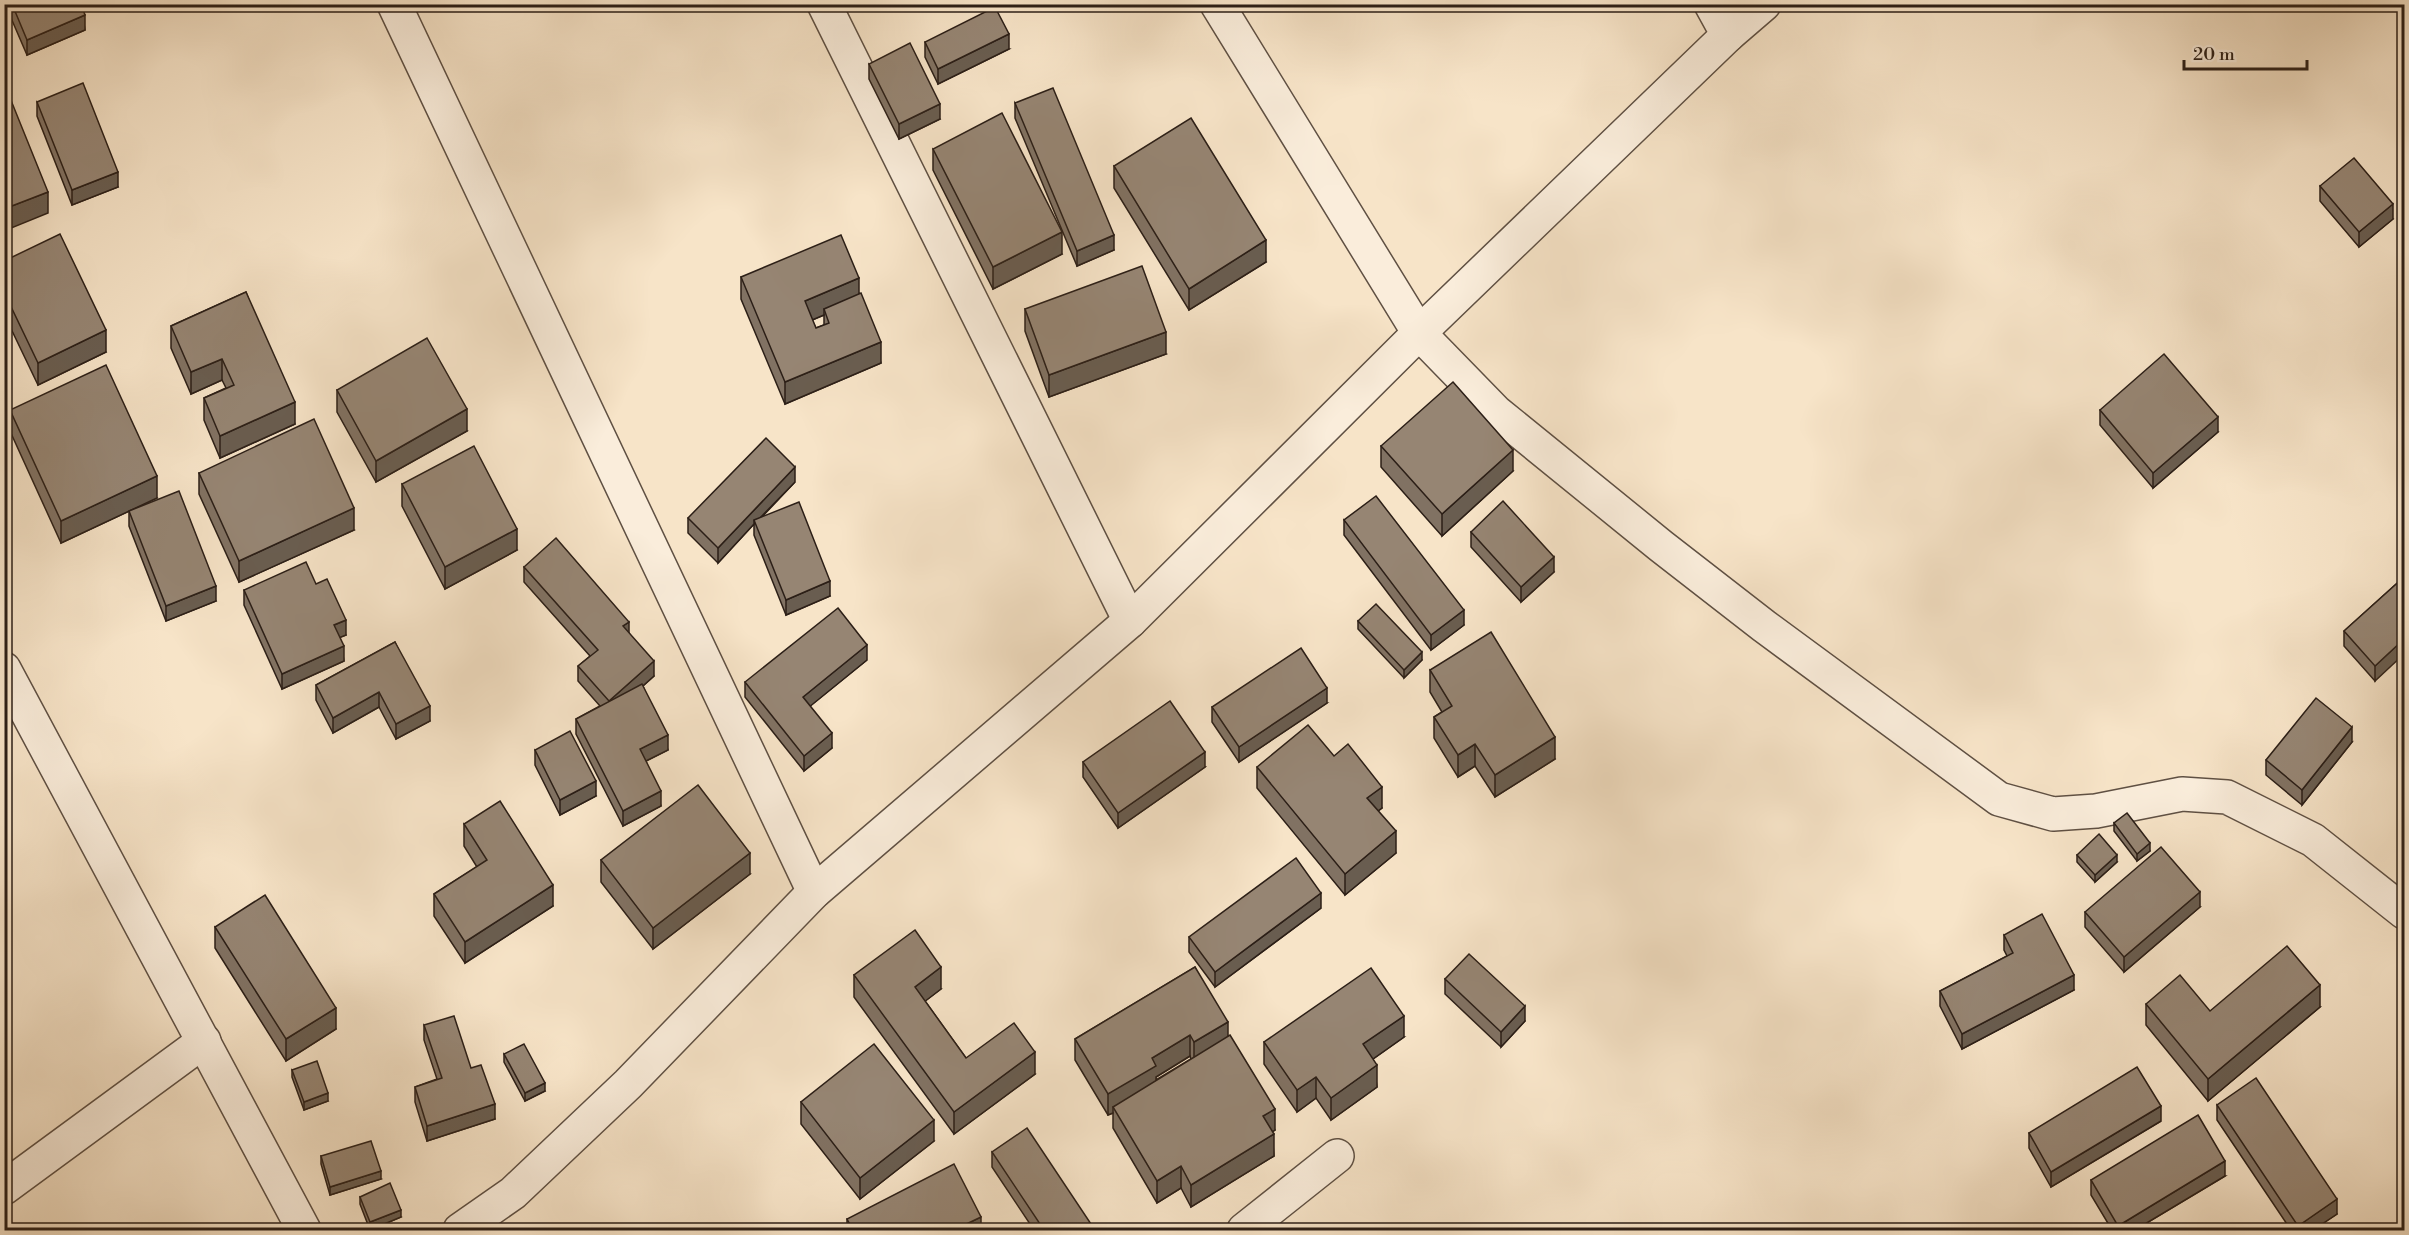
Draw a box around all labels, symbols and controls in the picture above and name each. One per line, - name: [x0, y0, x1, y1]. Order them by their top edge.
- scale bar: [2184, 33, 2307, 71]
- text: 20 m: [2193, 43, 2235, 66]

